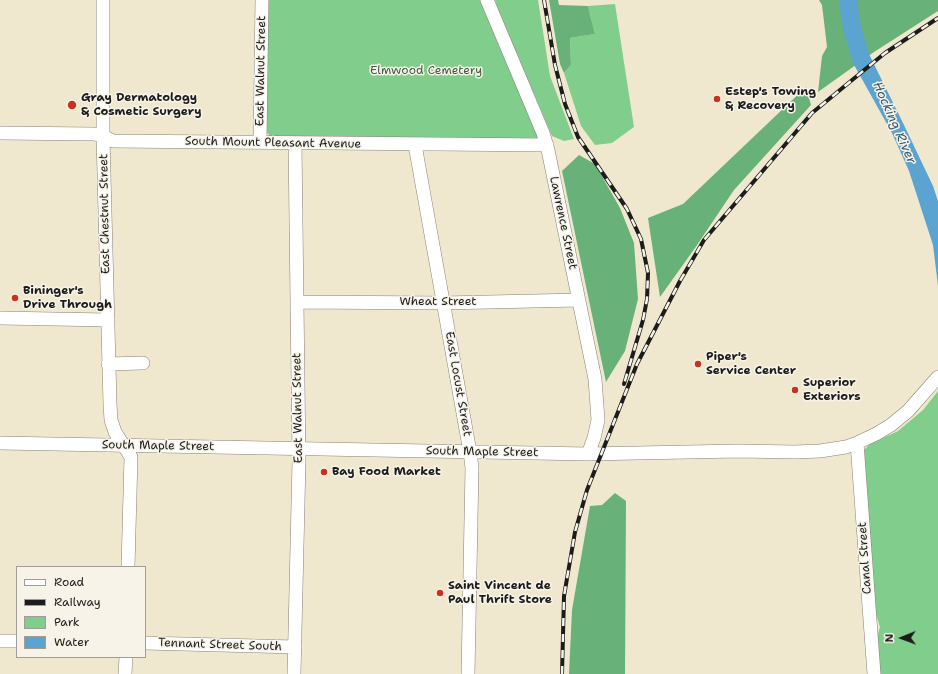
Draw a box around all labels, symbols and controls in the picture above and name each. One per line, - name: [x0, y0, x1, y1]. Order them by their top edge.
- street label: East Walnut Street: [253, 16, 269, 126]
- park label: Elmwood Cemetery: [370, 64, 482, 78]
- water label: Hocking River: [869, 80, 919, 166]
- place label: Estep's Towing & Recovery: [725, 85, 816, 113]
- place label: Gray Dermatology & Cosmetic Surgery: [81, 91, 202, 119]
- marker: Estep's Towing & Recovery: [712, 94, 722, 104]
- marker: Gray Dermatology & Cosmetic Surgery: [66, 99, 78, 111]
- street label: South Mount Pleasant Avenue: [185, 134, 361, 152]
- street label: East Chestnut Street: [97, 154, 113, 274]
- street label: Lawrence Street: [546, 175, 580, 271]
- place label: Bininger's Drive Through: [23, 284, 112, 312]
- marker: Bininger's Drive Through: [10, 293, 20, 303]
- street label: Wheat Street: [399, 295, 477, 309]
- street label: East Locust Street: [442, 331, 474, 437]
- place label: Piper's Service Center: [706, 350, 796, 378]
- street label: East Walnut Street: [290, 353, 306, 463]
- marker: Piper's Service Center: [693, 359, 703, 369]
- place label: Superior Exteriors: [803, 376, 861, 404]
- marker: Superior Exteriors: [790, 385, 800, 395]
- street label: South Maple Street: [102, 438, 214, 454]
- street label: South Maple Street: [426, 444, 538, 460]
- place label: Bay Food Market: [332, 465, 441, 479]
- marker: Bay Food Market: [319, 467, 329, 477]
- street label: Canal Street: [855, 521, 875, 595]
- legend: [16, 566, 146, 658]
- text: Road: [54, 574, 84, 590]
- place label: Saint Vincent de Paul Thrift Store: [448, 579, 552, 607]
- marker: Saint Vincent de Paul Thrift Store: [435, 588, 445, 598]
- text: Railway: [54, 594, 101, 610]
- text: Park: [54, 614, 80, 630]
- north arrow: [882, 618, 922, 658]
- text: Water: [54, 634, 89, 650]
- text: N: [882, 634, 897, 643]
- street label: Tennant Street South: [158, 636, 282, 654]

